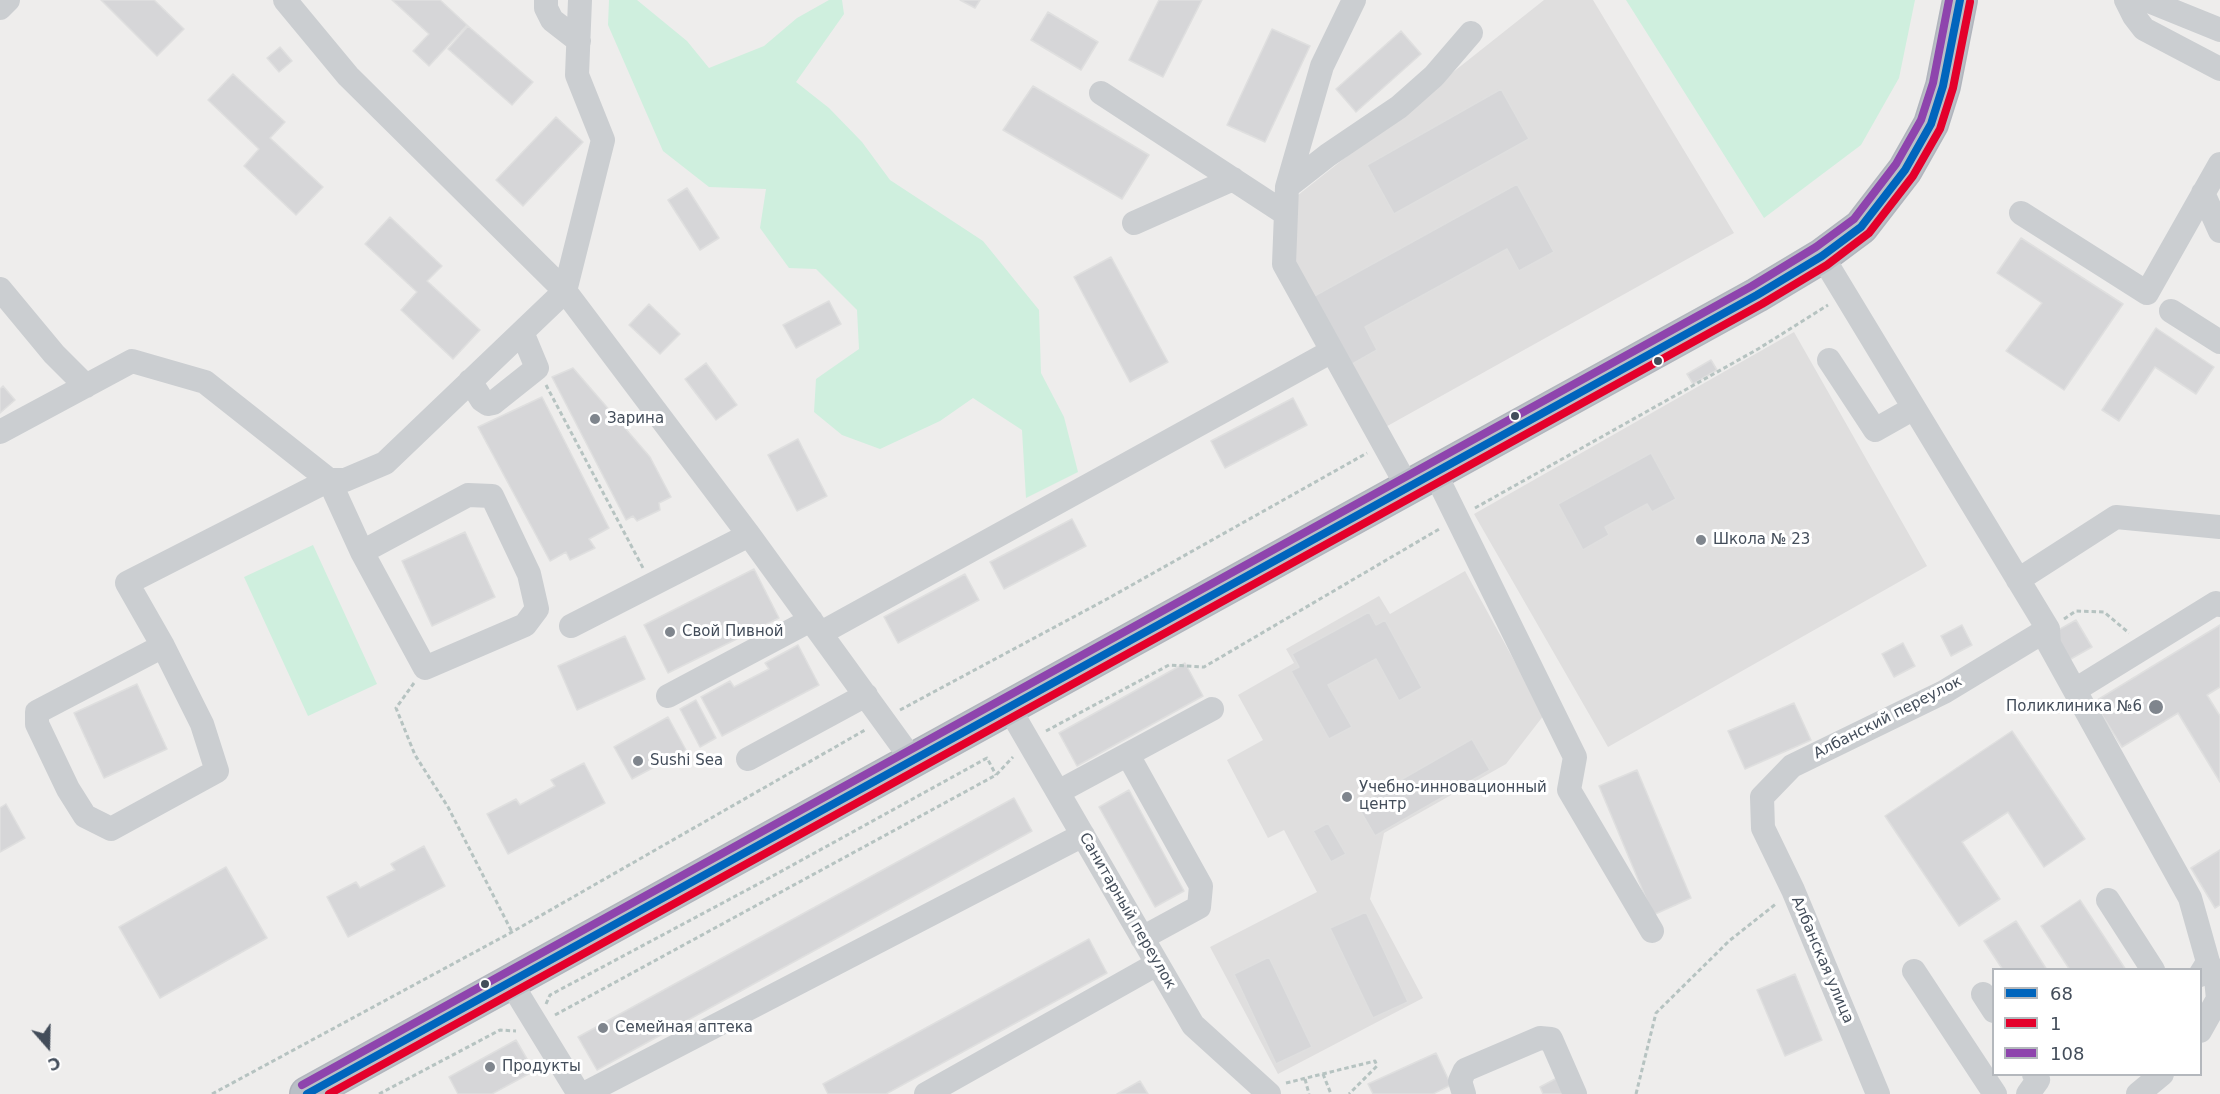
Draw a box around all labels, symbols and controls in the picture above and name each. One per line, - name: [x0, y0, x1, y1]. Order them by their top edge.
- unlabelled marker: [1652, 355, 1664, 367]
- place label: Зарина: [607, 410, 664, 428]
- unlabelled marker: [1509, 410, 1521, 422]
- marker: Зарина: [588, 412, 602, 426]
- place label: Школа № 23: [1713, 531, 1810, 549]
- marker: Школа № 23: [1694, 533, 1708, 547]
- place label: Свой Пивной: [682, 623, 784, 641]
- marker: Свой Пивной: [663, 625, 677, 639]
- street label: Албанский переулок: [1811, 673, 1965, 763]
- place label: Поликлиника №6: [2006, 698, 2142, 716]
- marker: Поликлиника №6: [2147, 698, 2165, 716]
- place label: Sushi Sea: [650, 752, 723, 770]
- marker: Sushi Sea: [631, 754, 645, 768]
- place label: Учебно-инновационный центр: [1359, 779, 1547, 814]
- marker: Учебно-инновационный центр: [1340, 790, 1354, 804]
- street label: Санитарный переулок: [1075, 830, 1179, 992]
- street label: Албанская улица: [1787, 894, 1857, 1026]
- legend: [1992, 968, 2202, 1076]
- unlabelled marker: [479, 978, 491, 990]
- text: 68: [2050, 983, 2073, 1004]
- text: 1: [2050, 1013, 2061, 1034]
- north arrow: [18, 1016, 78, 1076]
- place label: Семейная аптека: [615, 1019, 753, 1037]
- marker: Семейная аптека: [596, 1021, 610, 1035]
- text: 108: [2050, 1043, 2084, 1064]
- text: С: [46, 1052, 63, 1074]
- place label: Продукты: [502, 1058, 581, 1076]
- marker: Продукты: [483, 1060, 497, 1074]

